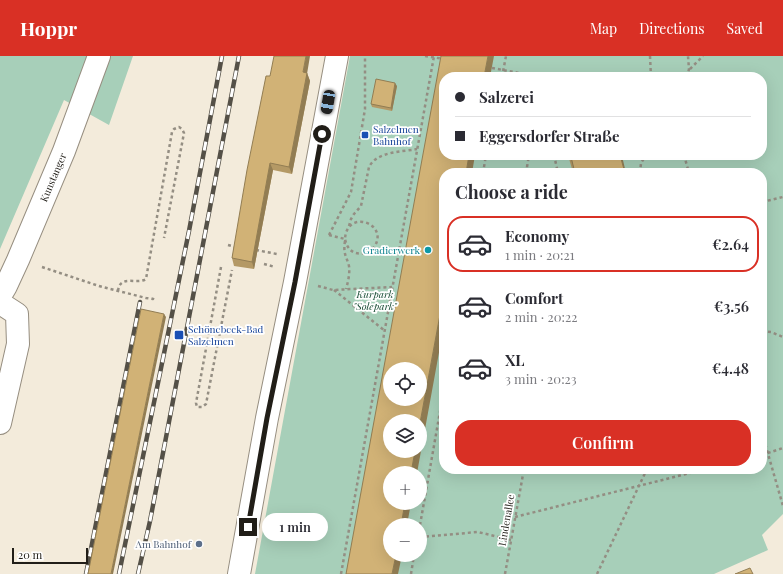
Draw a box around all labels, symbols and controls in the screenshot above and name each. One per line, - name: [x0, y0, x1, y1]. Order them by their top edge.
- text: Hoppr: [20, 15, 77, 41]
- text: Map: [590, 19, 617, 38]
- text: Directions: [639, 19, 705, 38]
- text: Saved: [727, 19, 763, 38]
- text: Salzerei: [479, 87, 534, 107]
- car: [320, 89, 336, 115]
- place label: Salzelmen Bahnhof: [373, 122, 419, 148]
- route start: [313, 125, 331, 143]
- text: Eggersdorfer Straße: [479, 126, 620, 146]
- marker: Salzelmen Bahnhof: [360, 130, 370, 140]
- street label: Kunstanger: [36, 150, 70, 204]
- text: Choose a ride: [455, 180, 568, 204]
- icon: car: [457, 226, 493, 262]
- text: Economy: [505, 226, 569, 246]
- text: €2.64: [712, 234, 749, 254]
- place label: Gradierwerk: [363, 243, 420, 257]
- marker: Gradierwerk: [423, 245, 433, 255]
- text: 1 min · 20:21: [505, 246, 575, 263]
- park label: Kurpark "Solepark": [353, 287, 398, 313]
- icon: car: [457, 288, 493, 324]
- text: Comfort: [505, 288, 563, 308]
- text: €3.56: [714, 296, 749, 316]
- text: 2 min · 20:22: [505, 308, 577, 325]
- place label: Schönebeck-Bad Salzelmen: [188, 322, 263, 348]
- marker: Schönebeck-Bad Salzelmen: [173, 329, 185, 341]
- icon: car: [457, 350, 493, 386]
- text: XL: [505, 350, 525, 370]
- text: €4.48: [712, 358, 749, 378]
- map controls: [383, 362, 427, 562]
- button: locate: [383, 362, 427, 406]
- text: 3 min · 20:23: [505, 370, 577, 387]
- button: layers: [383, 414, 427, 458]
- button: Confirm: [455, 420, 751, 466]
- button: +: [383, 466, 427, 510]
- street label: Lindenallee: [495, 493, 517, 547]
- callout: 1 min: [262, 513, 328, 541]
- route end: [239, 518, 257, 536]
- text: 1 min: [279, 518, 311, 535]
- button: −: [383, 518, 427, 562]
- place label: Am Bahnhof: [135, 537, 192, 551]
- marker: Am Bahnhof: [194, 539, 204, 549]
- scale bar: [12, 546, 88, 565]
- text: 20 m: [18, 547, 42, 562]

